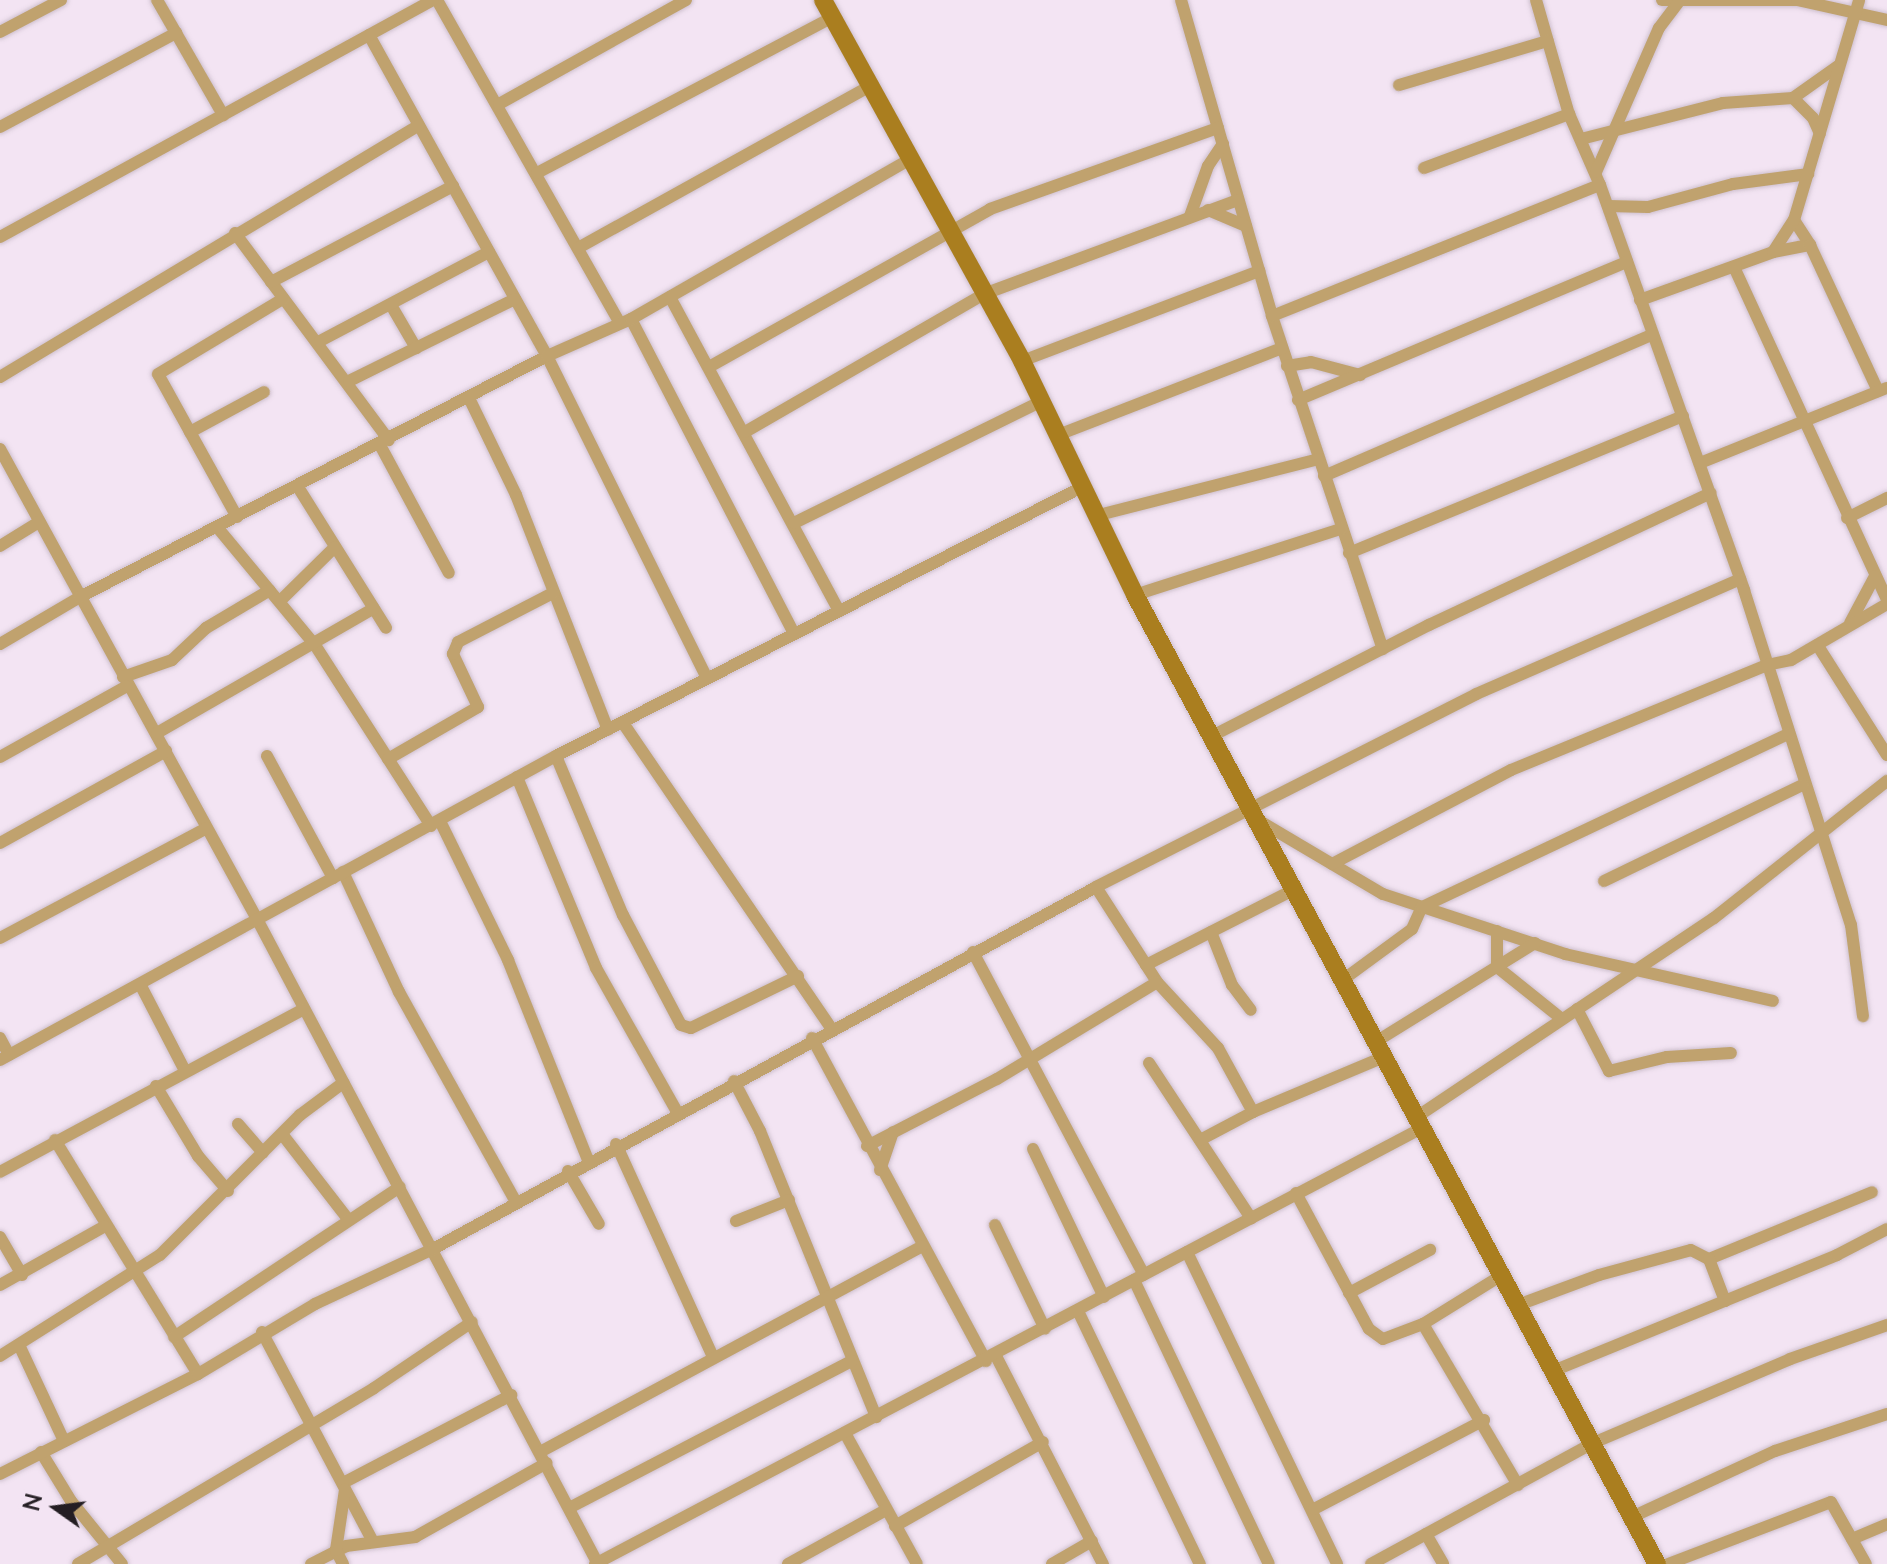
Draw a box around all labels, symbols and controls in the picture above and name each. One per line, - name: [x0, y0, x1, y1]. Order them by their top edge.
- north arrow: [16, 1468, 96, 1548]
- text: N: [17, 1491, 47, 1514]

